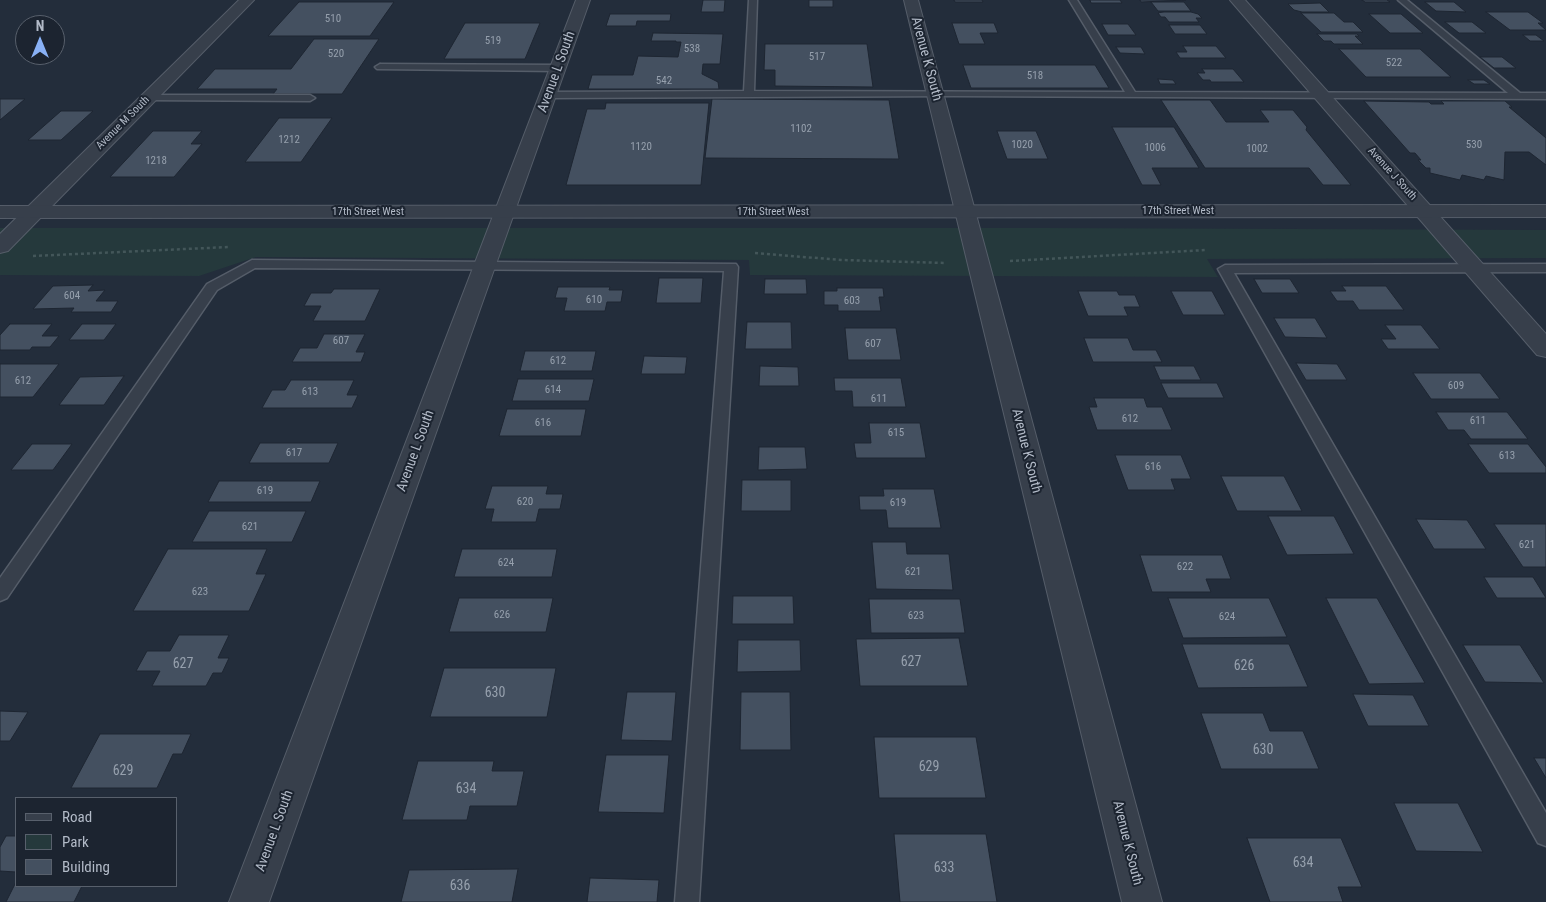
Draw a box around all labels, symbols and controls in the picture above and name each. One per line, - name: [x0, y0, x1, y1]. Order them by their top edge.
- house number: 510: [325, 12, 341, 26]
- north arrow: [15, 15, 65, 65]
- street label: Avenue K South: [907, 15, 945, 103]
- text: N: [36, 18, 44, 34]
- street label: Avenue L South: [535, 29, 579, 115]
- house number: 519: [485, 34, 501, 48]
- house number: 538: [684, 42, 700, 56]
- house number: 520: [328, 47, 344, 61]
- house number: 517: [809, 50, 825, 64]
- house number: 522: [1386, 56, 1402, 70]
- house number: 518: [1027, 69, 1043, 83]
- house number: 542: [656, 74, 672, 88]
- street label: Avenue M South: [94, 94, 152, 152]
- house number: 1102: [790, 122, 812, 136]
- house number: 1212: [278, 133, 300, 147]
- house number: 1020: [1011, 138, 1033, 152]
- house number: 530: [1466, 138, 1482, 152]
- house number: 1120: [630, 140, 652, 154]
- house number: 1006: [1144, 141, 1166, 155]
- house number: 1002: [1246, 142, 1268, 156]
- street label: Avenue J South: [1365, 145, 1419, 203]
- house number: 1218: [145, 154, 167, 168]
- street label: 17th Street West: [1142, 204, 1214, 218]
- street label: 17th Street West: [332, 205, 404, 219]
- street label: 17th Street West: [737, 205, 809, 219]
- house number: 604: [64, 289, 80, 303]
- house number: 610: [586, 293, 602, 307]
- house number: 603: [844, 294, 860, 308]
- house number: 607: [333, 334, 349, 348]
- house number: 607: [865, 337, 881, 351]
- house number: 612: [550, 354, 566, 368]
- house number: 612: [15, 374, 31, 388]
- house number: 609: [1448, 379, 1464, 393]
- house number: 614: [545, 383, 561, 397]
- house number: 613: [302, 385, 318, 399]
- house number: 611: [871, 392, 887, 406]
- street label: Avenue K South: [1007, 407, 1045, 495]
- street label: Avenue L South: [394, 408, 438, 494]
- house number: 612: [1122, 412, 1138, 426]
- house number: 611: [1470, 414, 1486, 428]
- house number: 616: [535, 416, 551, 430]
- house number: 615: [888, 426, 904, 440]
- house number: 617: [286, 446, 302, 460]
- house number: 613: [1499, 449, 1515, 463]
- house number: 616: [1145, 460, 1161, 474]
- house number: 619: [257, 484, 273, 498]
- house number: 620: [517, 495, 533, 509]
- house number: 619: [890, 496, 906, 510]
- house number: 621: [242, 520, 258, 534]
- house number: 621: [1519, 538, 1535, 552]
- house number: 624: [498, 556, 514, 570]
- house number: 622: [1177, 560, 1193, 574]
- house number: 621: [905, 565, 921, 579]
- house number: 623: [192, 585, 208, 599]
- house number: 626: [494, 608, 510, 622]
- house number: 623: [908, 609, 924, 623]
- house number: 624: [1219, 610, 1235, 624]
- house number: 627: [901, 654, 921, 670]
- house number: 627: [173, 656, 193, 672]
- house number: 626: [1234, 658, 1254, 674]
- house number: 630: [485, 685, 505, 701]
- house number: 630: [1253, 742, 1273, 758]
- house number: 629: [919, 759, 939, 775]
- house number: 629: [113, 763, 133, 779]
- house number: 634: [456, 781, 476, 797]
- street label: Avenue L South: [253, 788, 297, 874]
- legend: [15, 797, 178, 887]
- street label: Avenue K South: [1108, 799, 1146, 887]
- text: Road: [62, 808, 92, 826]
- text: Park: [62, 833, 89, 851]
- house number: 634: [1293, 855, 1313, 871]
- text: Building: [62, 858, 110, 876]
- house number: 633: [934, 860, 954, 876]
- house number: 636: [450, 878, 470, 894]

